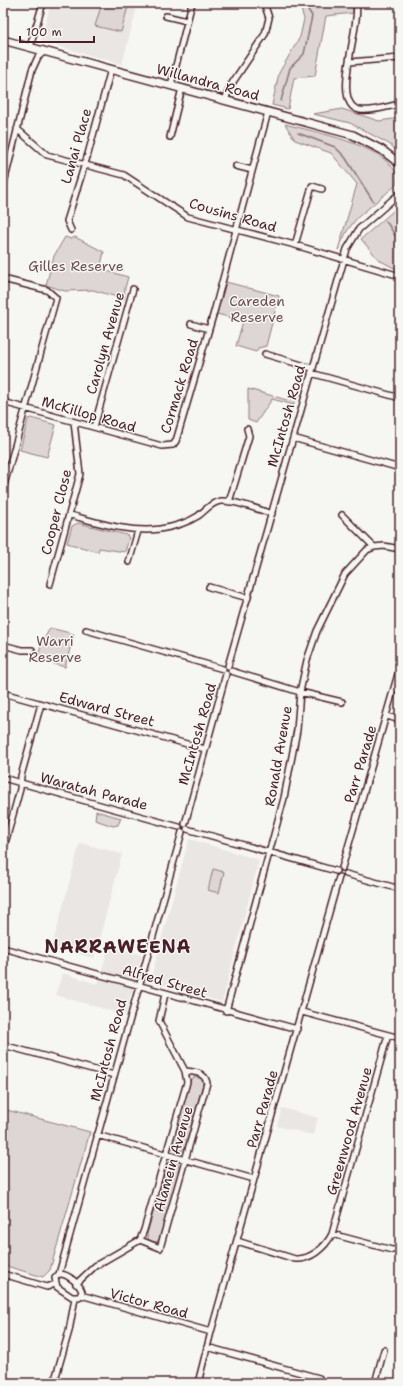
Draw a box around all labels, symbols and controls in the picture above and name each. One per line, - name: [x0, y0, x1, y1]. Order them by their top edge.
- scale bar: [20, 18, 94, 44]
- text: 100 m: [26, 24, 62, 40]
- street label: Willandra Road: [155, 60, 262, 104]
- street label: Lanai Place: [57, 106, 95, 186]
- street label: Cousins Road: [187, 194, 279, 236]
- park label: Gilles Reserve: [28, 257, 124, 275]
- street label: Carolyn Avenue: [82, 290, 128, 396]
- park label: Careden Reserve: [229, 292, 285, 326]
- street label: Cormack Road: [156, 336, 202, 436]
- street label: McIntosh Road: [263, 363, 309, 469]
- street label: McKillop Road: [40, 392, 138, 436]
- street label: Cooper Close: [37, 467, 75, 557]
- park label: Warri Reserve: [28, 632, 82, 666]
- street label: McIntosh Road: [174, 681, 220, 787]
- street label: Edward Street: [57, 688, 157, 730]
- street label: Ronald Avenue: [260, 704, 296, 808]
- street label: Parr Parade: [340, 723, 380, 805]
- street label: Waratah Parade: [38, 768, 150, 814]
- district label: NARRAWEENA: [45, 935, 191, 959]
- street label: Alfred Street: [120, 960, 210, 1002]
- street label: McIntosh Road: [86, 997, 130, 1103]
- street label: Greenwood Avenue: [322, 1065, 376, 1197]
- street label: Parr Parade: [242, 1068, 282, 1150]
- street label: Alamein Avenue: [149, 1104, 197, 1214]
- street label: Victor Road: [108, 1284, 190, 1322]

